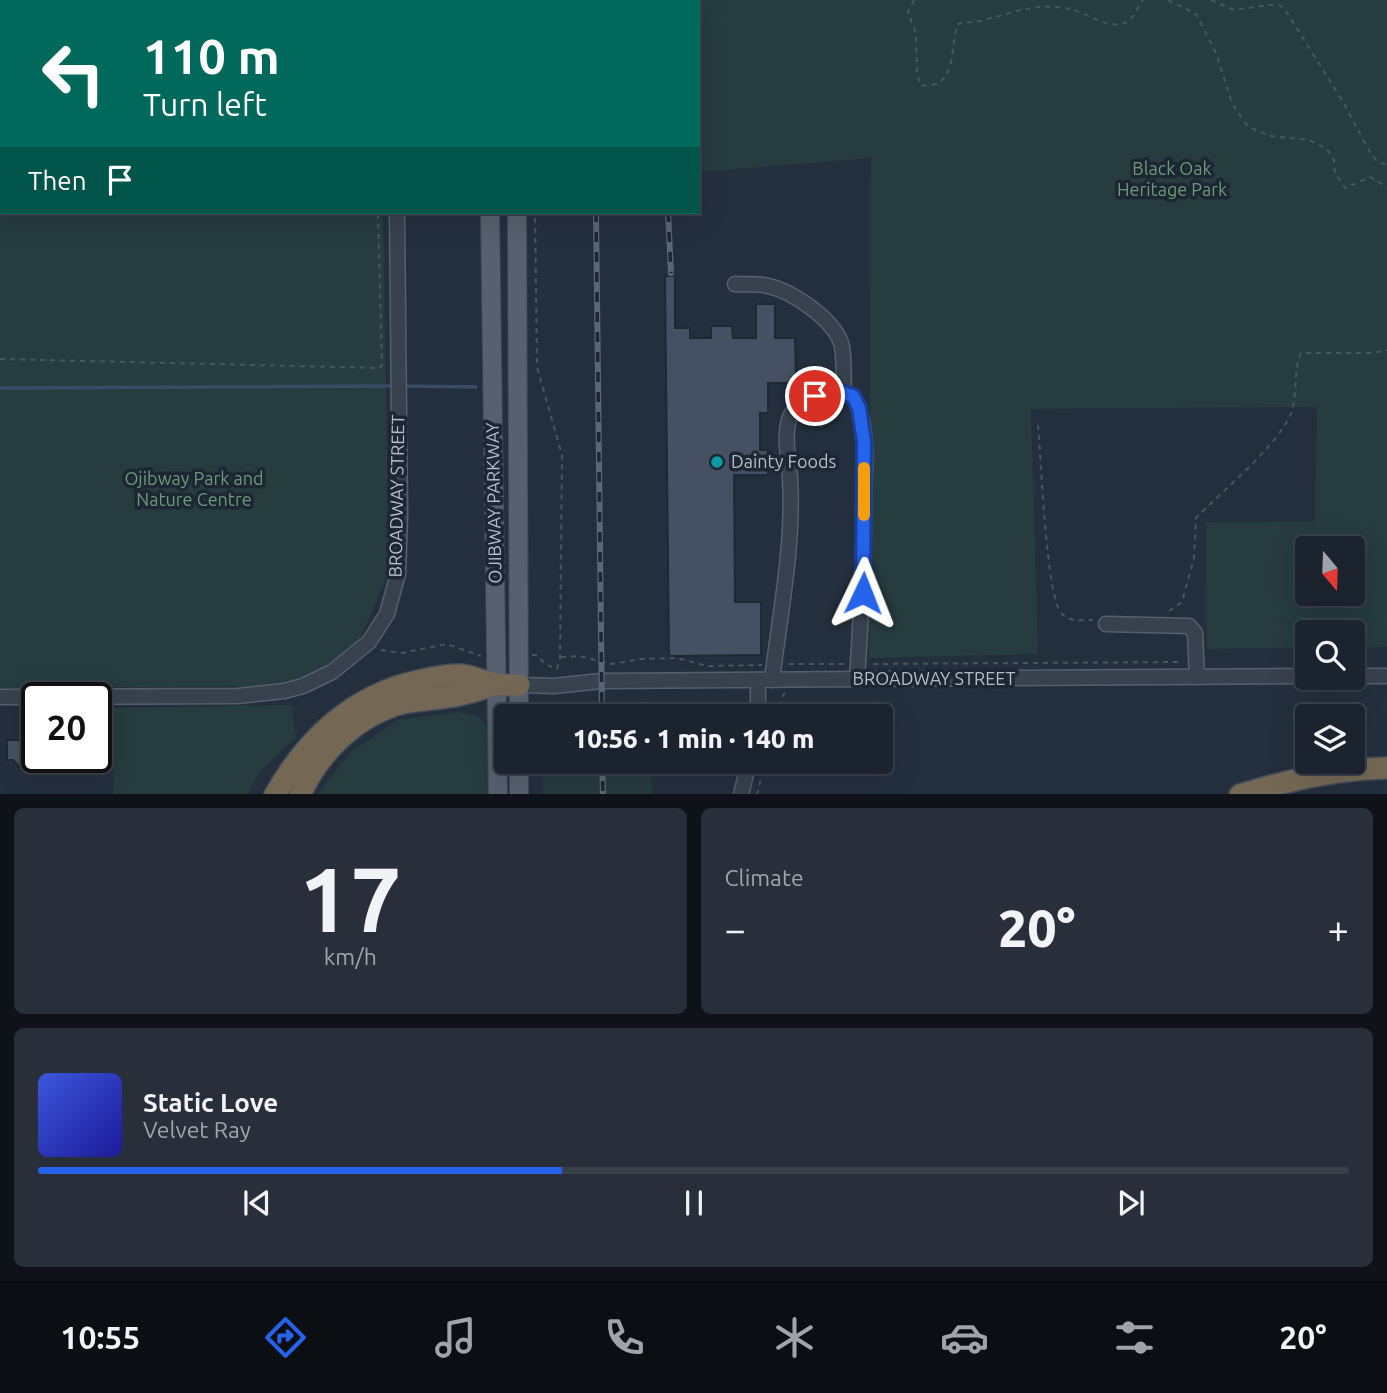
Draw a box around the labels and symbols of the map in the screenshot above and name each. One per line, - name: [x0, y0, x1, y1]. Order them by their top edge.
- park label: Black Oak Heritage Park: [1117, 158, 1227, 199]
- pin: [785, 366, 845, 426]
- street label: BROADWAY STREET: [385, 414, 407, 578]
- street label: OJIBWAY PARKWAY: [482, 422, 504, 584]
- place label: Dainty Foods: [731, 451, 837, 471]
- marker: Dainty Foods: [709, 454, 725, 470]
- park label: Ojibway Park and Nature Centre: [124, 468, 264, 509]
- north arrow: [1295, 536, 1365, 606]
- position arrow: [826, 556, 900, 630]
- street label: BROADWAY STREET: [853, 668, 1015, 688]
- speed limit sign: 20: [21, 682, 112, 773]

